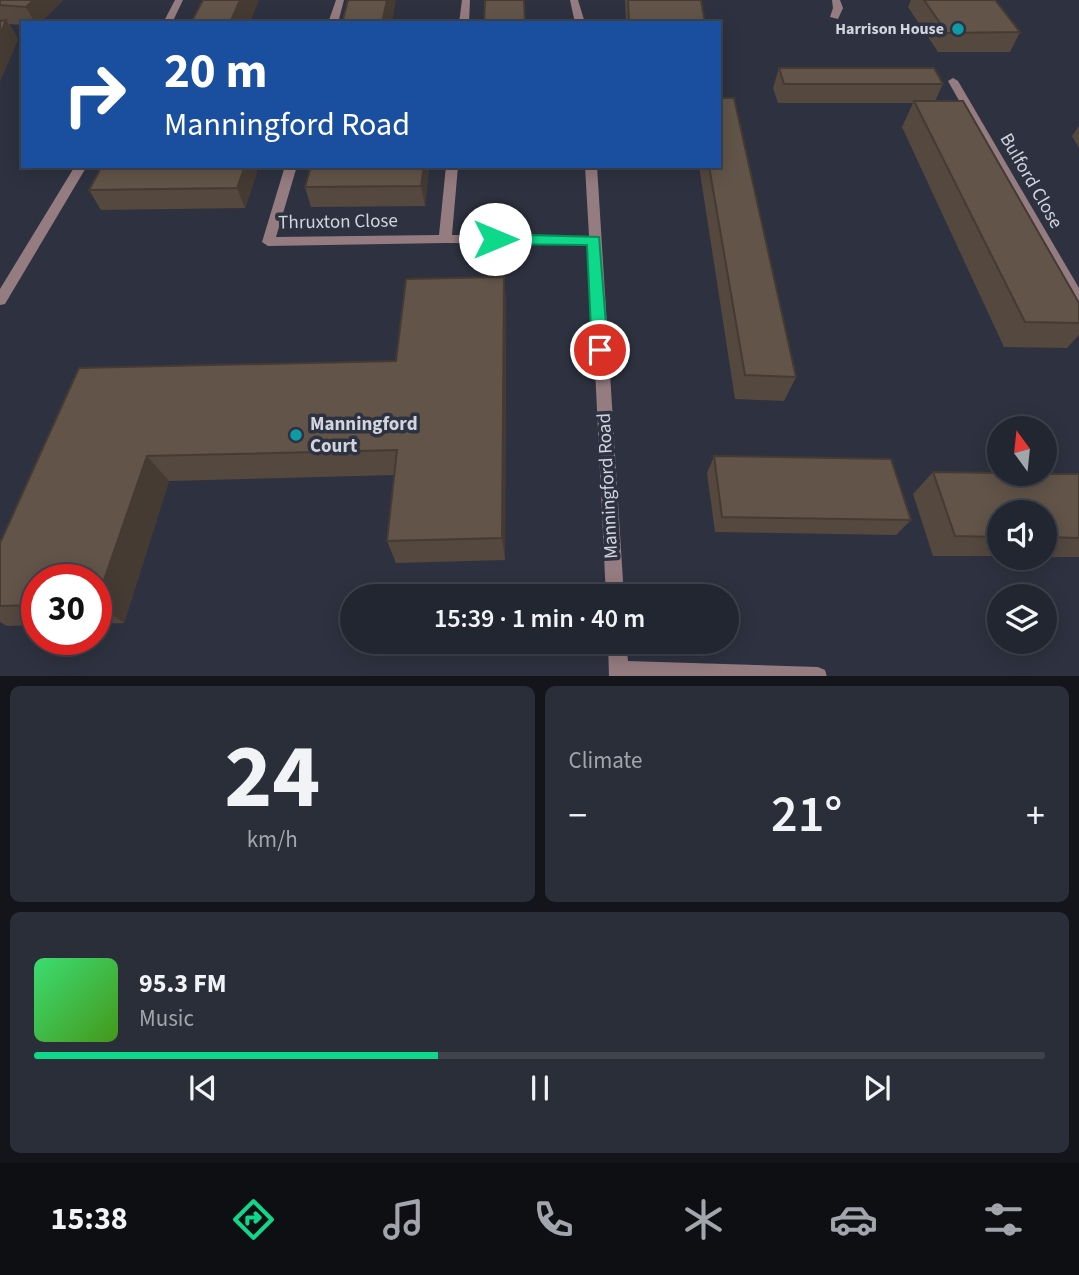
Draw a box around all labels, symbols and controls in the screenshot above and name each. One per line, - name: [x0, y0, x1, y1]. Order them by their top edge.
- place label: Harrison House: [835, 18, 944, 40]
- marker: Harrison House: [950, 21, 966, 37]
- text: 20 m: [164, 37, 268, 107]
- icon: right: [49, 49, 140, 140]
- text: Manningford Road: [164, 102, 410, 148]
- street label: Bulford Close: [993, 128, 1069, 234]
- position arrow: [458, 202, 532, 276]
- street label: Thruxton Close: [278, 207, 398, 237]
- pin: [570, 320, 630, 380]
- icon: arrive: [581, 331, 619, 369]
- place label: Manningford Court: [310, 411, 418, 460]
- street label: Manningford Road: [591, 412, 625, 560]
- north arrow: [987, 416, 1057, 486]
- map controls: [987, 416, 1057, 654]
- marker: Manningford Court: [288, 427, 304, 443]
- button: sound: [987, 500, 1057, 570]
- speed limit sign: 30: [21, 564, 112, 655]
- button: layers: [987, 584, 1057, 654]
- text: 15:39 · 1 min · 40 m: [434, 600, 645, 637]
- text: 24: [224, 713, 320, 842]
- text: Climate: [569, 744, 642, 777]
- text: 21°: [771, 778, 842, 852]
- text: −: [569, 789, 587, 843]
- text: +: [1026, 789, 1045, 843]
- text: km/h: [247, 823, 298, 856]
- text: 95.3 FM: [139, 965, 227, 1002]
- text: Music: [139, 1002, 194, 1035]
- icon: previous: [184, 1069, 222, 1107]
- icon: pause: [521, 1069, 559, 1107]
- icon: next: [858, 1069, 896, 1107]
- icon: directions: [229, 1195, 278, 1244]
- icon: music: [379, 1195, 428, 1244]
- icon: phone: [529, 1195, 578, 1244]
- icon: climate: [679, 1195, 728, 1244]
- icon: car: [829, 1195, 878, 1244]
- icon: filters: [979, 1195, 1028, 1244]
- text: 15:38: [51, 1196, 128, 1242]

